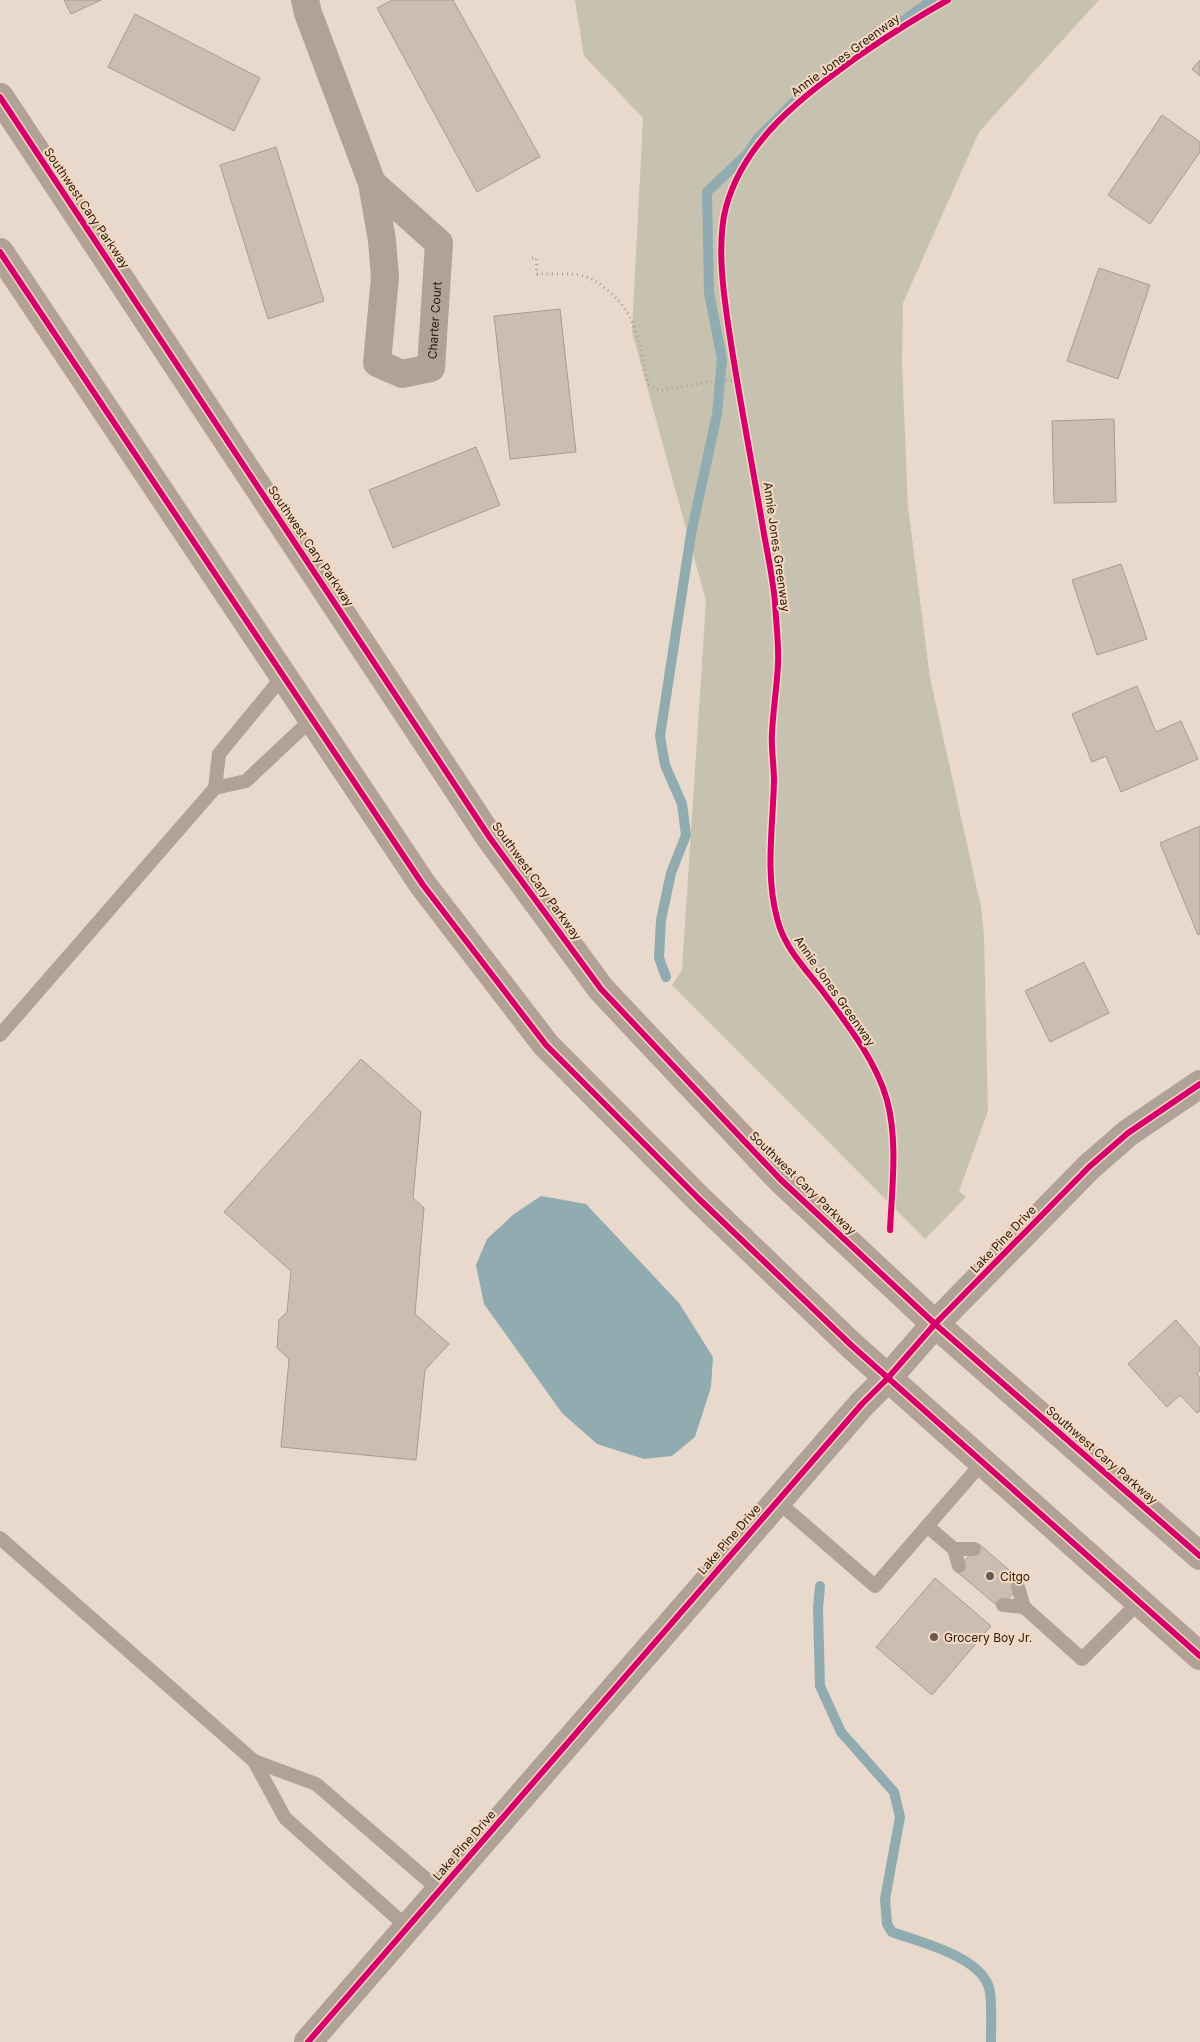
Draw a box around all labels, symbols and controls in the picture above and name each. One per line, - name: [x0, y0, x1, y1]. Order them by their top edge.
- street label: Annie Jones Greenway: [788, 10, 903, 100]
- street label: Southwest Cary Parkway: [41, 145, 133, 271]
- street label: Charter Court: [424, 281, 444, 360]
- street label: Annie Jones Greenway: [760, 481, 794, 613]
- street label: Southwest Cary Parkway: [265, 483, 357, 609]
- street label: Southwest Cary Parkway: [489, 819, 585, 943]
- street label: Annie Jones Greenway: [791, 933, 879, 1049]
- street label: Southwest Cary Parkway: [747, 1128, 860, 1238]
- street label: Lake Pine Drive: [967, 1202, 1039, 1276]
- street label: Southwest Cary Parkway: [1043, 1403, 1161, 1508]
- street label: Lake Pine Drive: [694, 1501, 764, 1577]
- place label: Citgo: [1000, 1569, 1030, 1584]
- marker: Citgo: [984, 1570, 996, 1582]
- place label: Grocery Boy Jr.: [944, 1630, 1032, 1645]
- marker: Grocery Boy Jr.: [928, 1631, 940, 1643]
- street label: Lake Pine Drive: [429, 1807, 499, 1883]

